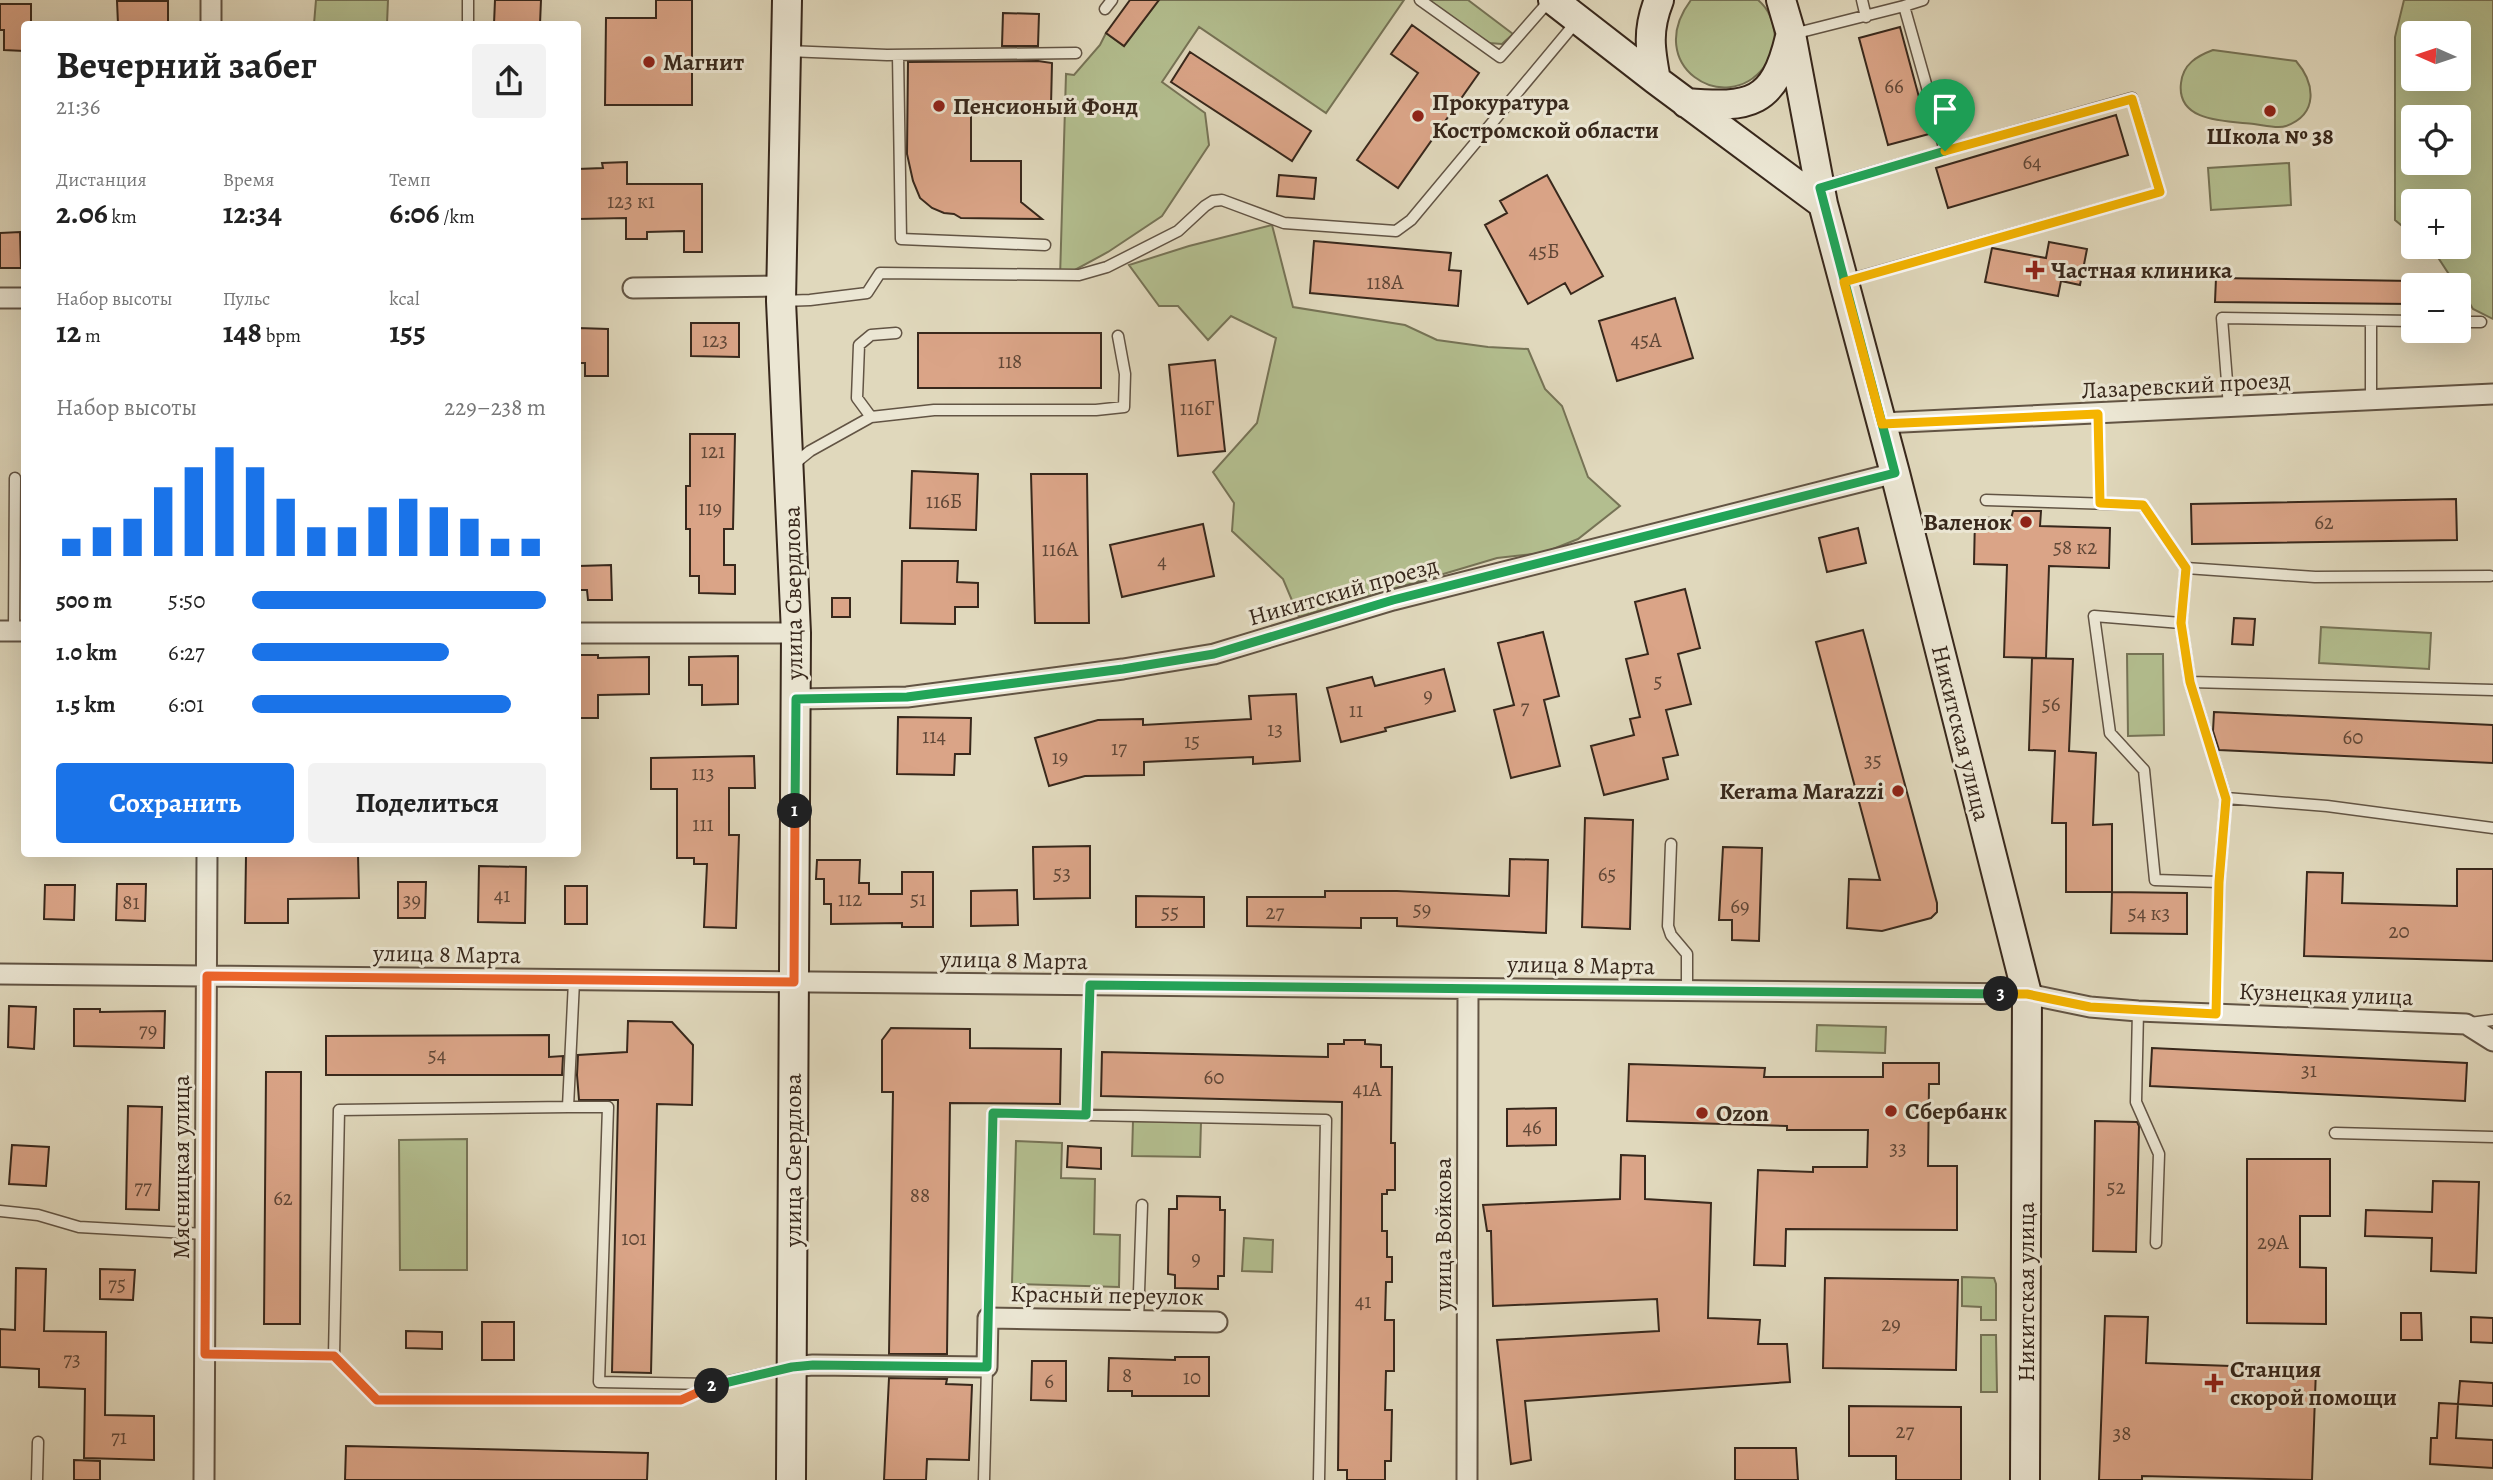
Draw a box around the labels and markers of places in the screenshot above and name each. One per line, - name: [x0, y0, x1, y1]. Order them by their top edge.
- place label: Магнит: [663, 46, 744, 78]
- marker: Магнит: [641, 54, 657, 70]
- pin: [1915, 79, 1975, 151]
- place label: Прокуратура Костромской области: [1432, 86, 1659, 146]
- place label: Пенсионый Фонд: [953, 90, 1138, 122]
- marker: Пенсионый Фонд: [931, 98, 947, 114]
- marker: Школа № 38: [2262, 103, 2278, 119]
- marker: Прокуратура Костромской области: [1410, 108, 1426, 124]
- place label: Школа № 38: [2206, 120, 2334, 152]
- place label: Частная клиника: [2051, 254, 2233, 286]
- marker: Частная клиника: [2025, 260, 2045, 280]
- place label: Валенок: [1923, 506, 2012, 538]
- marker: Валенок: [2018, 514, 2034, 530]
- place label: Kerama Marazzi: [1719, 775, 1884, 807]
- marker: Kerama Marazzi: [1890, 783, 1906, 799]
- pin: 1: [778, 794, 812, 828]
- pin: 3: [1983, 976, 2018, 1012]
- place label: Сбербанк: [1905, 1095, 2007, 1127]
- place label: Ozon: [1716, 1097, 1770, 1129]
- marker: Сбербанк: [1883, 1103, 1899, 1119]
- marker: Ozon: [1694, 1105, 1710, 1121]
- place label: Станция скорой помощи: [2230, 1353, 2397, 1413]
- pin: 2: [694, 1368, 730, 1404]
- marker: Станция скорой помощи: [2204, 1373, 2224, 1393]

